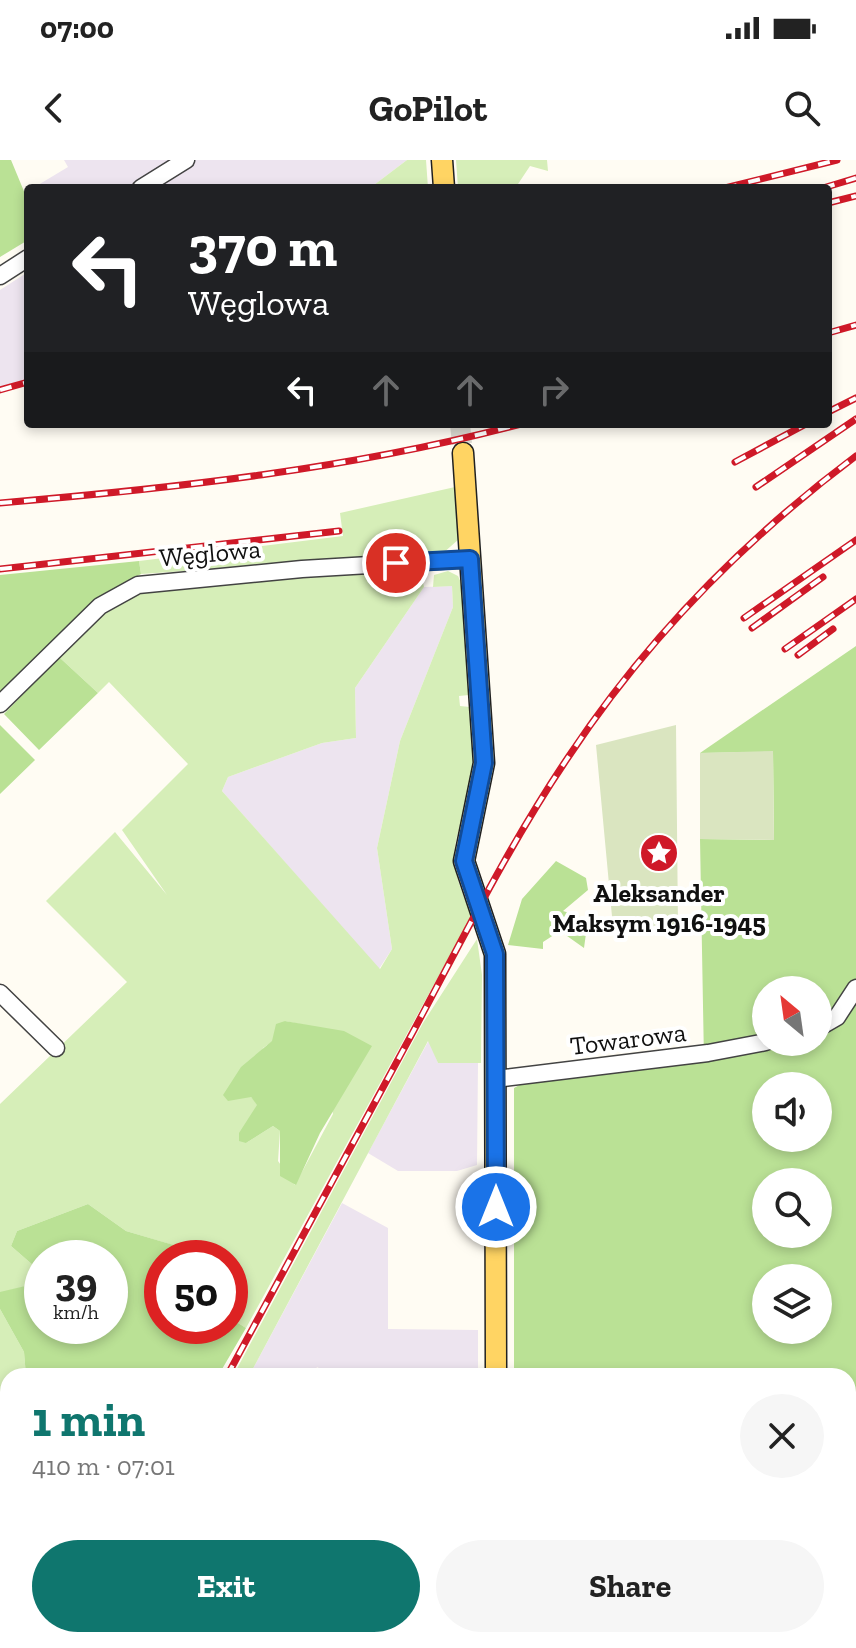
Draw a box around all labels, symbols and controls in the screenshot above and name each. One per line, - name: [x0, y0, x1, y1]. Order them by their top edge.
- text: 07:00: [40, 10, 114, 46]
- icon: back: [32, 86, 76, 130]
- icon: search: [780, 86, 824, 130]
- text: GoPilot: [369, 87, 487, 130]
- text: 370 m: [188, 213, 337, 280]
- icon: left: [56, 216, 160, 320]
- text: Węglowa: [188, 281, 329, 324]
- icon: left: [280, 368, 324, 412]
- icon: ahead: [364, 368, 408, 412]
- icon: ahead: [448, 368, 492, 412]
- icon: right: [532, 368, 576, 412]
- pin: [362, 529, 430, 597]
- street label: Węglowa: [158, 533, 263, 573]
- icon: arrive: [374, 541, 418, 585]
- place icon: Aleksander Maksym 1916-1945: [638, 832, 680, 874]
- place label: Aleksander Maksym 1916-1945: [552, 877, 766, 939]
- north arrow: [752, 976, 832, 1056]
- map controls: [752, 976, 832, 1344]
- street label: Towarowa: [568, 1016, 688, 1062]
- button: sound: [752, 1072, 832, 1152]
- position arrow: [454, 1165, 538, 1249]
- button: search: [752, 1168, 832, 1248]
- speed limit sign: 50: [144, 1240, 248, 1344]
- text: 39: [55, 1258, 97, 1306]
- button: layers: [752, 1264, 832, 1344]
- text: km/h: [53, 1300, 99, 1324]
- text: 1 min: [32, 1391, 145, 1448]
- button: close: [740, 1394, 824, 1478]
- text: 410 m · 07:01: [32, 1450, 175, 1482]
- button: Exit: [32, 1540, 420, 1632]
- button: Share: [436, 1540, 824, 1632]

